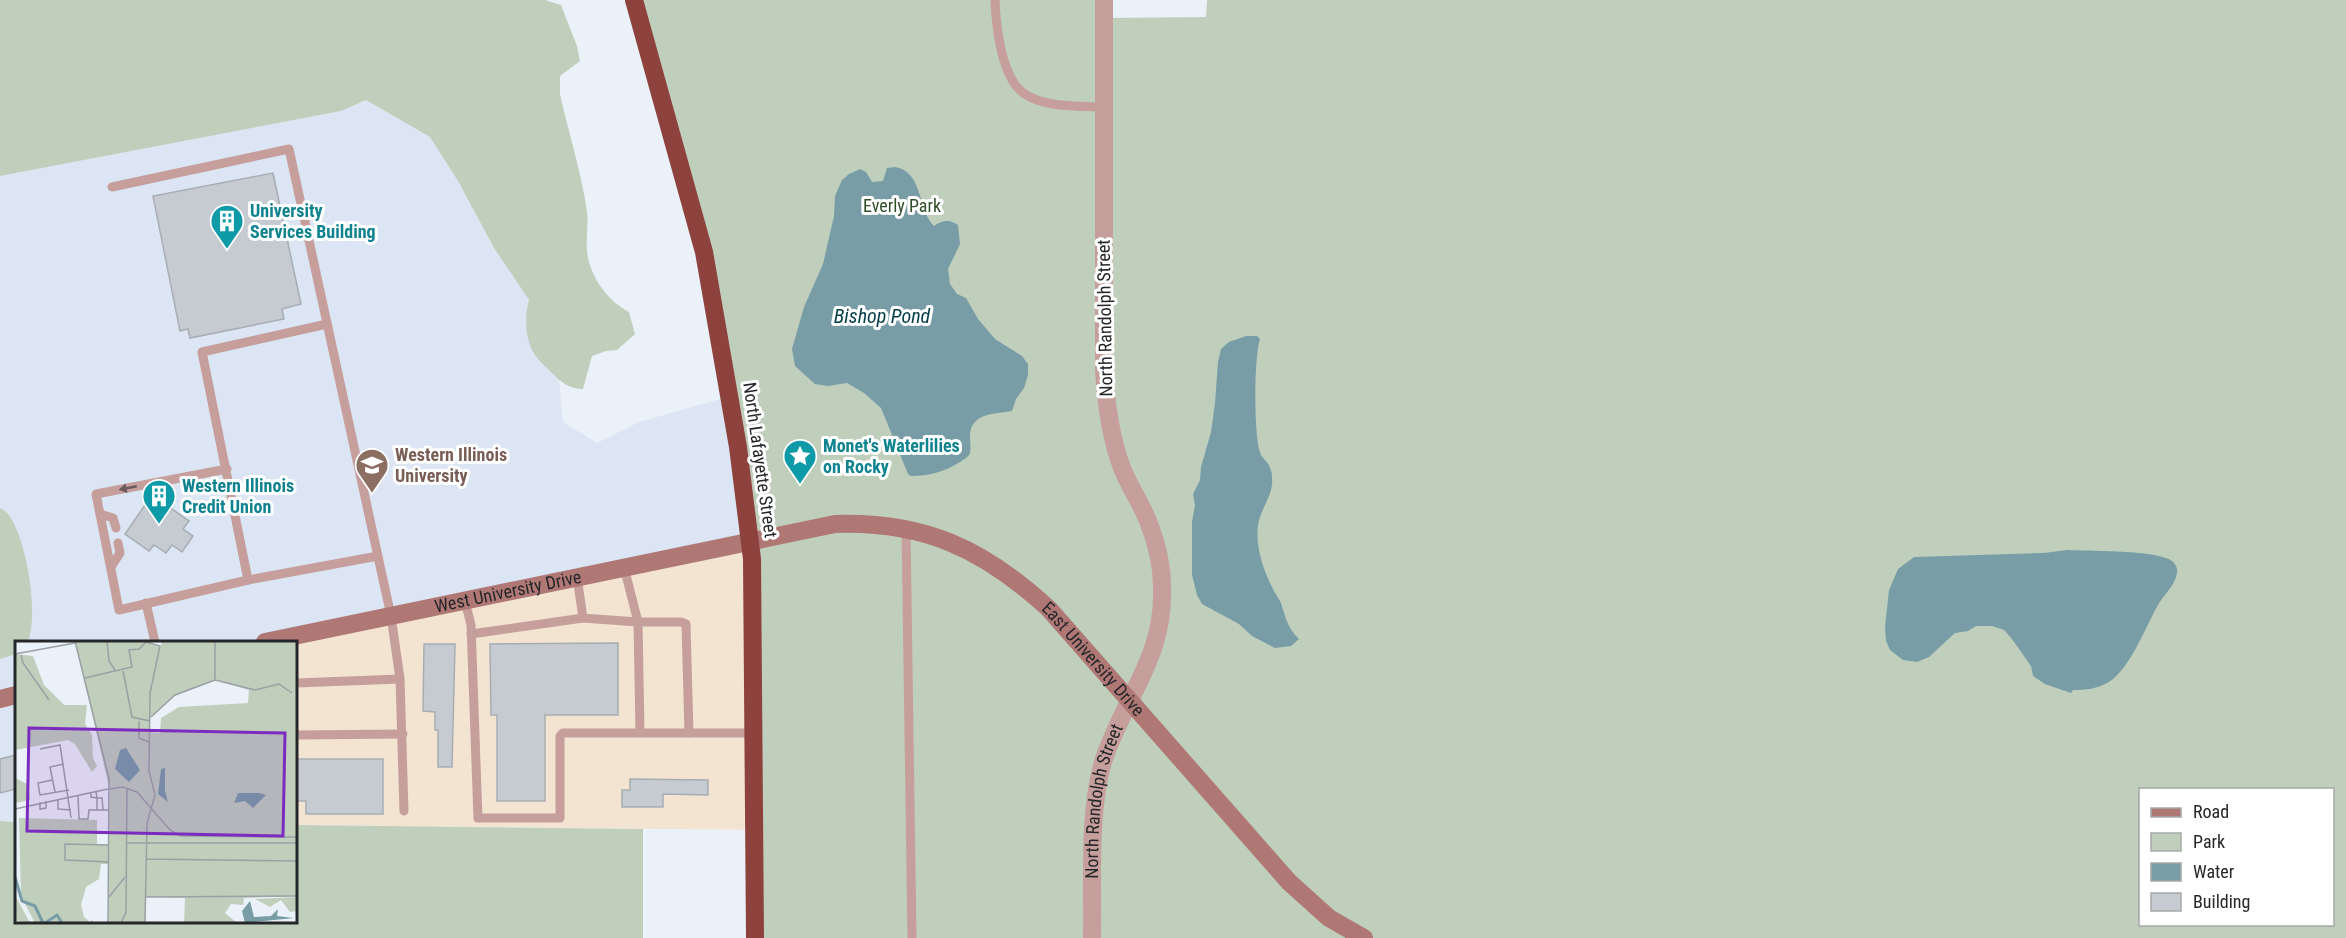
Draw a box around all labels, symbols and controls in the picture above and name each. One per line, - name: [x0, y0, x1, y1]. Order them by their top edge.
- park label: Everly Park: [863, 195, 941, 216]
- place label: University Services Building: [250, 200, 376, 242]
- building icon: University Services Building: [209, 203, 245, 250]
- street label: North Randolph Street: [1093, 239, 1116, 397]
- water label: Bishop Pond: [834, 304, 931, 328]
- street label: North Lafayette Street: [739, 381, 782, 539]
- place label: Monet's Waterlilies on Rocky: [823, 435, 960, 477]
- place icon: Monet's Waterlilies on Rocky: [782, 438, 818, 485]
- place label: Western Illinois University: [395, 444, 507, 486]
- school or university icon: Western Illinois University: [354, 447, 390, 494]
- place label: Western Illinois Credit Union: [182, 475, 294, 517]
- building icon: Western Illinois Credit Union: [141, 478, 177, 525]
- one-way arrow: [118, 484, 137, 493]
- street label: West University Drive: [433, 566, 583, 617]
- street label: East University Drive: [1038, 597, 1149, 720]
- inset map: [15, 641, 297, 923]
- street label: North Randolph Street: [1081, 720, 1127, 879]
- legend: [2139, 788, 2334, 926]
- text: Road: [2193, 801, 2229, 822]
- text: Park: [2193, 831, 2225, 852]
- text: Water: [2193, 861, 2235, 882]
- text: Building: [2193, 891, 2250, 912]

